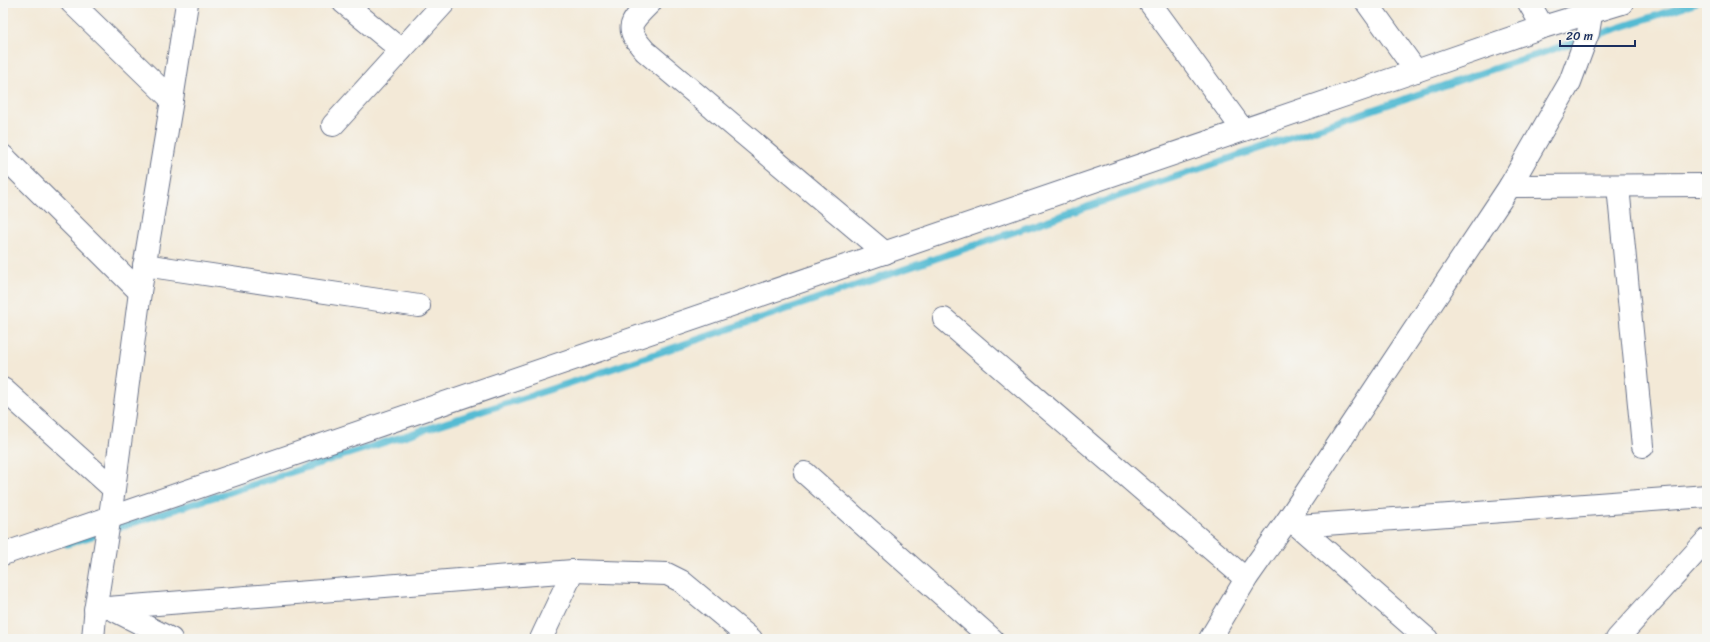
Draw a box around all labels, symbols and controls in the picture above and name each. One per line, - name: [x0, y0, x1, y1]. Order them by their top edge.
- scale bar: [1560, 22, 1635, 48]
- text: 20 m: [1566, 25, 1593, 47]

